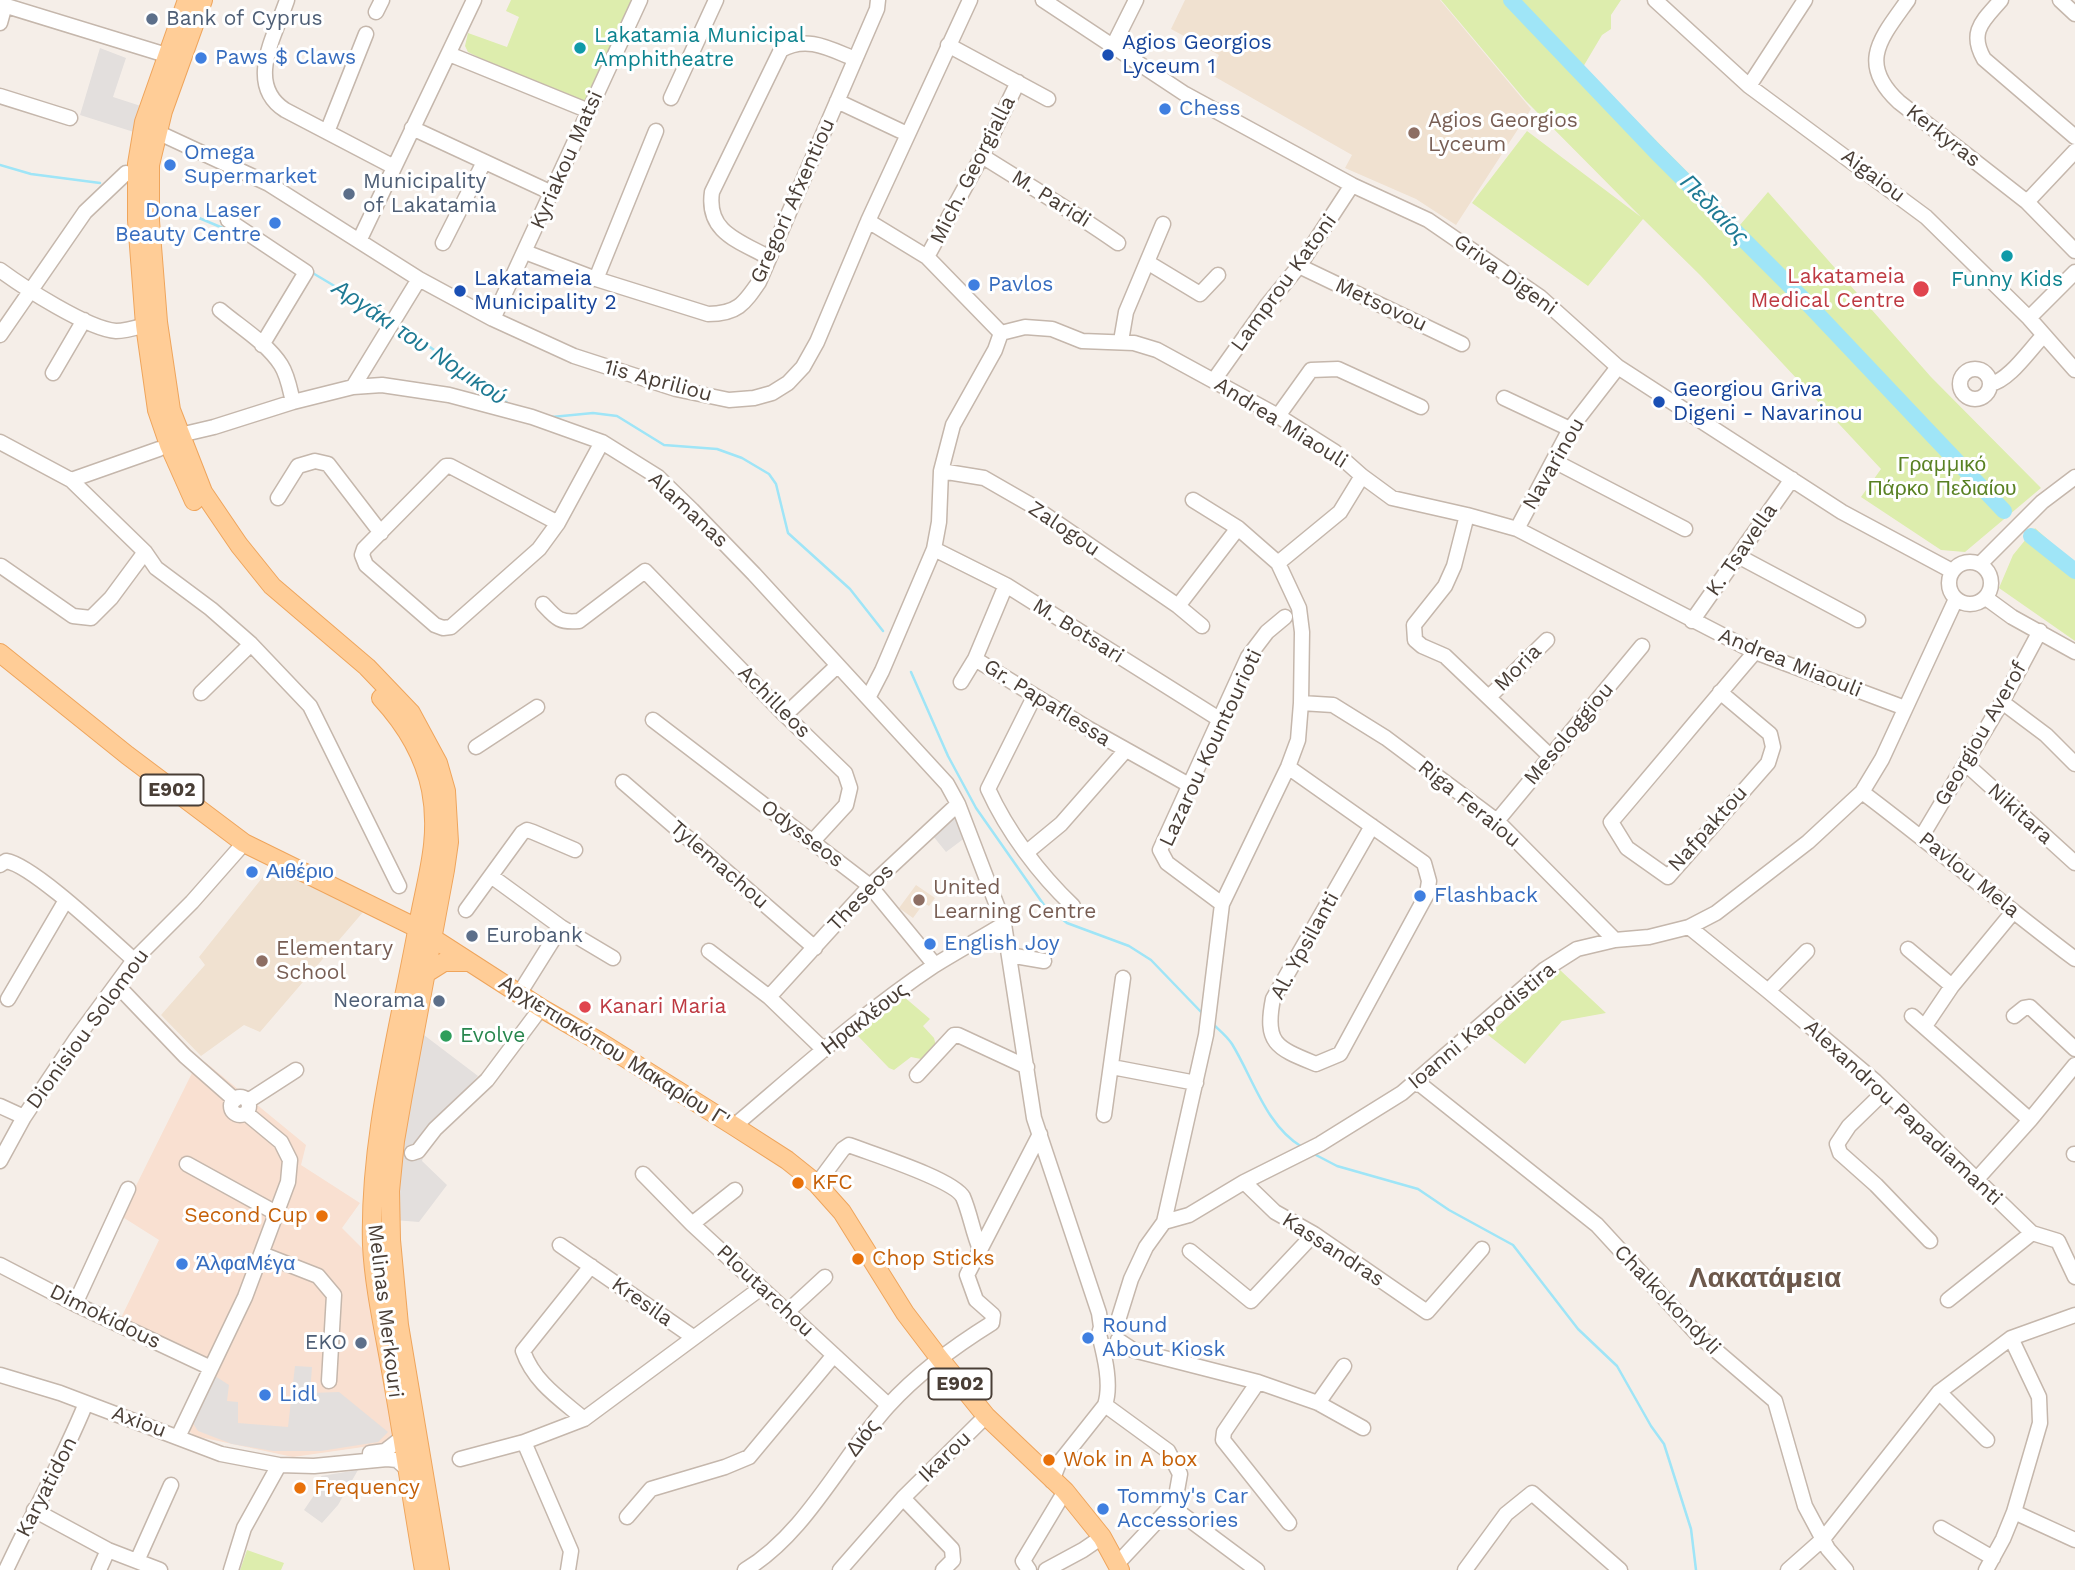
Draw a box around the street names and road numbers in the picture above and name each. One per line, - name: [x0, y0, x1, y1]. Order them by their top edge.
- street label: Kyriakou Matsi: [525, 87, 609, 233]
- street label: Mich. Georgialla: [925, 92, 1021, 248]
- street label: Kerkyras: [1901, 99, 1985, 173]
- street label: Gregori Afxentiou: [745, 115, 841, 287]
- street label: Aigaiou: [1836, 144, 1910, 208]
- street label: M. Paridi: [1007, 165, 1095, 233]
- street label: Lamprou Katoni: [1226, 209, 1342, 357]
- street label: Griva Digeni: [1448, 229, 1562, 321]
- street label: Metsovou: [1331, 273, 1431, 337]
- street label: 1is Apriliou: [601, 354, 715, 408]
- street label: Andrea Miaouli: [1210, 372, 1352, 474]
- street label: Navarinou: [1518, 414, 1590, 514]
- street label: Alamanas: [643, 467, 733, 553]
- street label: Zalogou: [1023, 496, 1105, 562]
- street label: K. Tsavella: [1701, 499, 1783, 601]
- street label: M. Botsari: [1028, 593, 1128, 669]
- street label: Andrea Miaouli: [1715, 623, 1865, 703]
- street label: Moria: [1489, 639, 1547, 697]
- street label: Lazarou Kountourioti: [1154, 645, 1268, 851]
- street label: Gr. Papaflessa: [979, 654, 1115, 752]
- street label: Georgiou Averof: [1929, 657, 2033, 811]
- street label: Achilleos: [732, 660, 816, 744]
- street label: Mesologgiou: [1519, 678, 1619, 790]
- street label: Riga Feraiou: [1413, 755, 1525, 853]
- road number: E902: [140, 775, 204, 806]
- street label: Nikitara: [1982, 778, 2058, 850]
- street label: Nafpaktou: [1663, 781, 1753, 877]
- street label: Odysseos: [756, 795, 848, 873]
- street label: Tylemachou: [664, 815, 774, 915]
- street label: Pavlou Mela: [1913, 827, 2025, 923]
- street label: Theseos: [823, 859, 899, 937]
- street label: Al. Ypsilanti: [1265, 888, 1345, 1004]
- street label: Dionisiou Solomou: [21, 944, 155, 1114]
- street label: Ioanni Kapodistira: [1403, 957, 1561, 1095]
- street label: Αρχιεπισκόπου Μακαρίου Γ': [494, 971, 734, 1133]
- street label: Ηρακλέους: [817, 977, 913, 1061]
- street label: Alexandrou Papadiamanti: [1799, 1015, 2007, 1211]
- street label: Kassandras: [1277, 1208, 1389, 1292]
- street label: Melinas Merkouri: [362, 1223, 408, 1399]
- street label: Ploutarchou: [711, 1239, 819, 1343]
- street label: Chalkokondyli: [1608, 1240, 1726, 1360]
- street label: Kresila: [606, 1272, 678, 1332]
- street label: Dimokidous: [45, 1279, 165, 1355]
- road number: E902: [928, 1368, 992, 1400]
- street label: Axiou: [108, 1401, 170, 1443]
- street label: Διός: [841, 1414, 885, 1462]
- street label: Ikarou: [913, 1426, 977, 1488]
- street label: Karyatidon: [11, 1433, 83, 1541]

